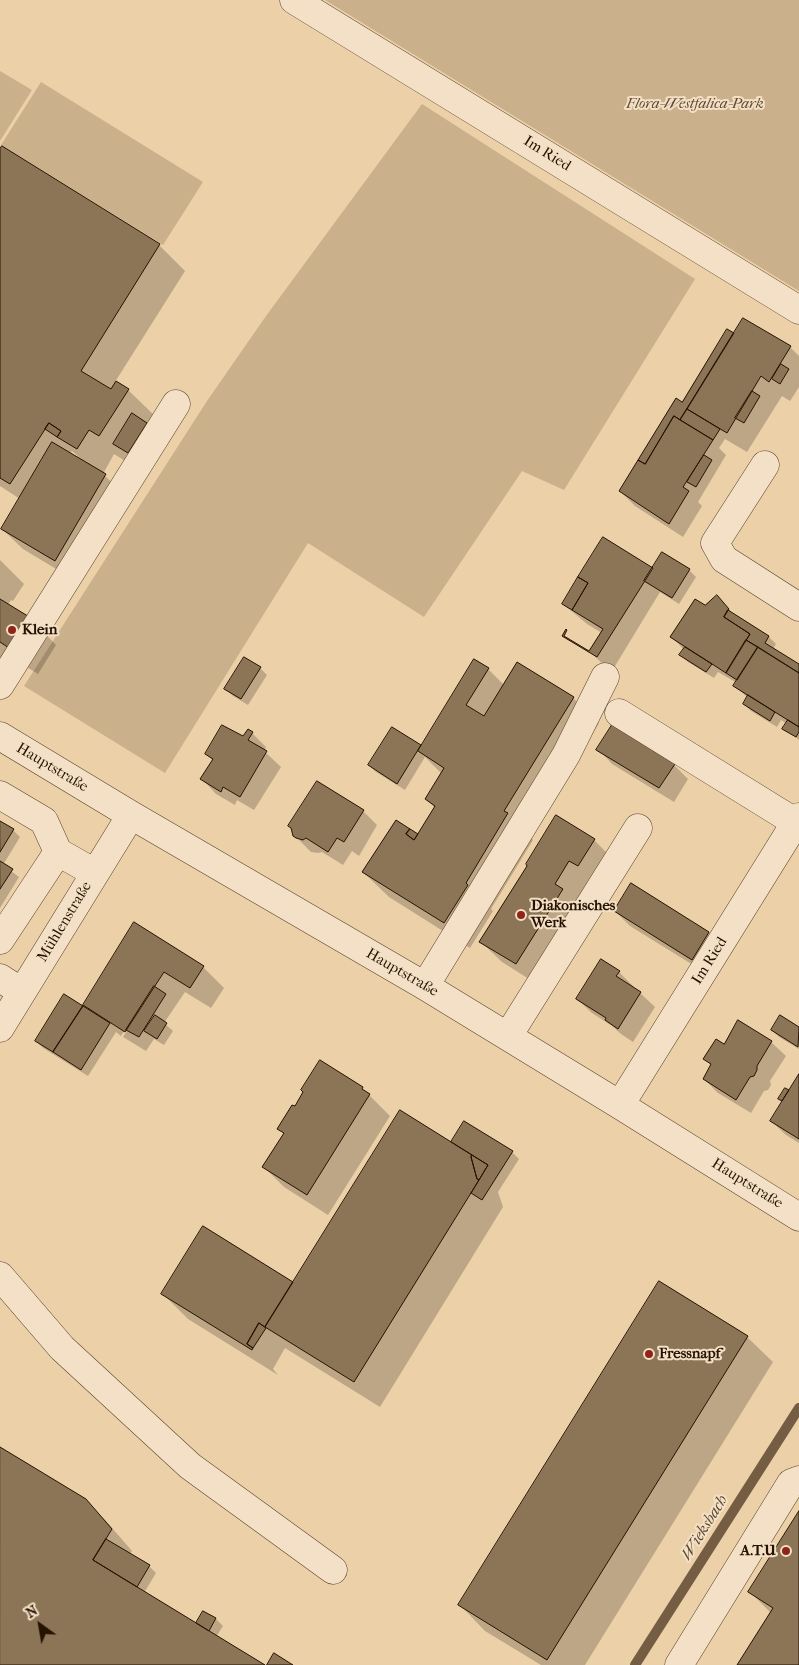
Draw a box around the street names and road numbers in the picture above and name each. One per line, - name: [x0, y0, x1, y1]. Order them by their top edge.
- street label: Im Ried: [520, 133, 574, 175]
- street label: Hauptstraße: [13, 740, 91, 796]
- street label: Mühlenstraße: [34, 879, 96, 965]
- street label: Im Ried: [689, 934, 731, 988]
- street label: Hauptstraße: [363, 945, 441, 1001]
- street label: Hauptstraße: [708, 1155, 786, 1213]

